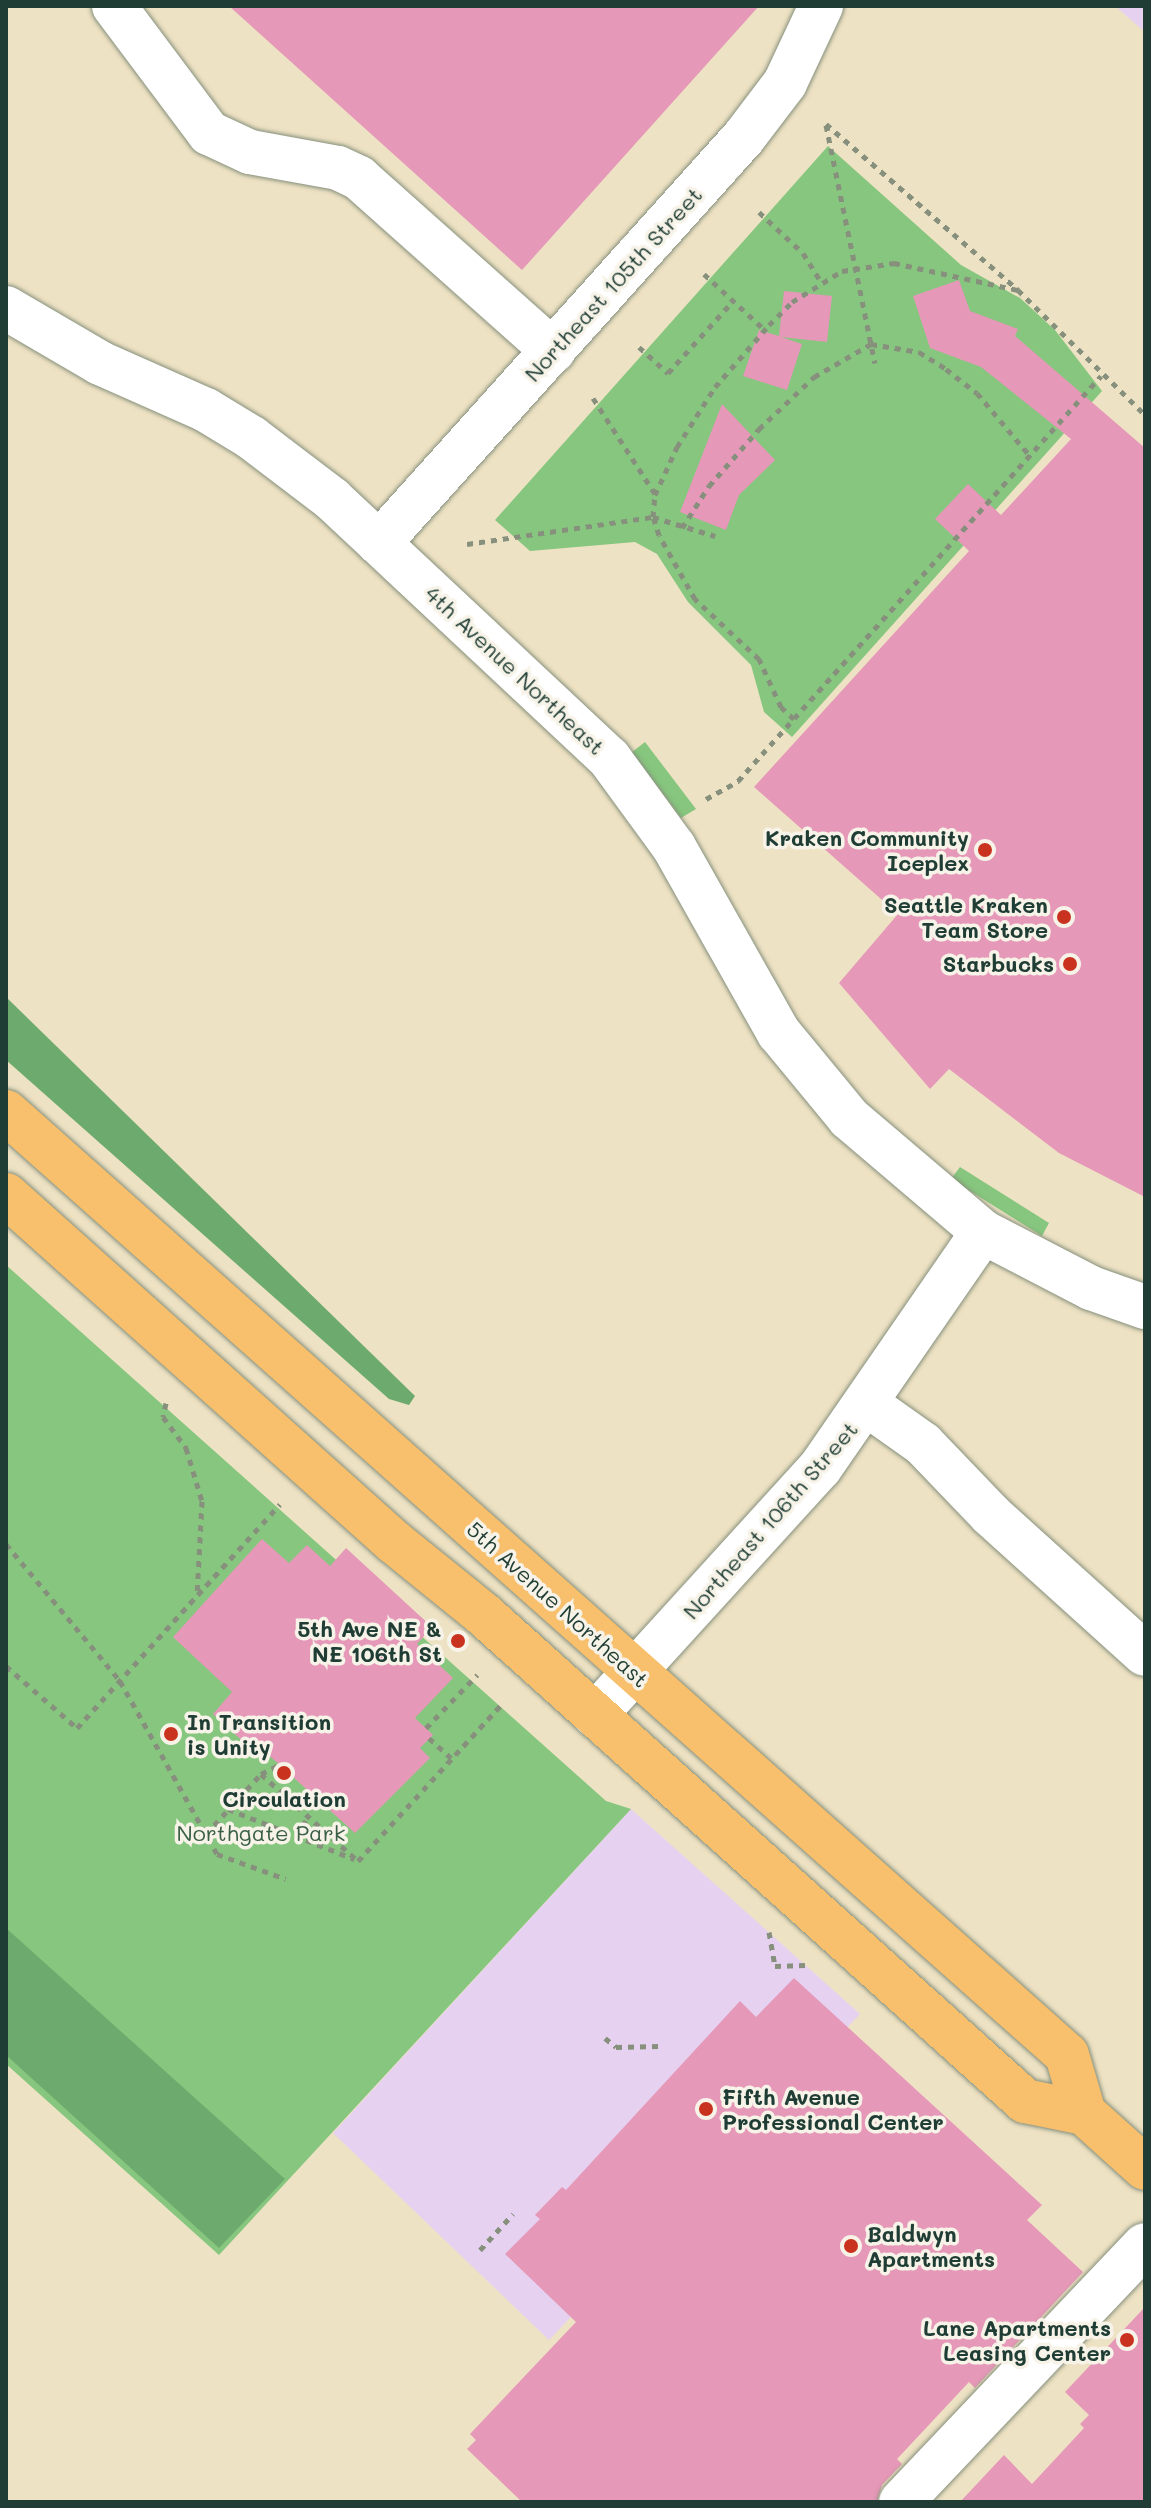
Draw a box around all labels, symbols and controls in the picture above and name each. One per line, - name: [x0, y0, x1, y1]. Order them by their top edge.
- street label: Northeast 105th Street: [519, 181, 707, 387]
- street label: 4th Avenue Northeast: [420, 580, 610, 760]
- place label: Kraken Community Iceplex: [765, 824, 969, 876]
- marker: Kraken Community Iceplex: [976, 841, 994, 859]
- place label: Seattle Kraken Team Store: [884, 891, 1048, 942]
- marker: Seattle Kraken Team Store: [1055, 908, 1073, 926]
- place label: Starbucks: [943, 951, 1054, 977]
- marker: Starbucks: [1061, 955, 1079, 973]
- street label: Northeast 106th Street: [677, 1416, 863, 1624]
- street label: 5th Avenue Northeast: [462, 1515, 654, 1693]
- place label: 5th Ave NE & NE 106th St: [297, 1615, 442, 1666]
- marker: 5th Ave NE & NE 106th St: [449, 1632, 467, 1650]
- place label: In Transition is Unity: [187, 1708, 331, 1760]
- marker: In Transition is Unity: [162, 1725, 180, 1743]
- marker: Circulation: [275, 1764, 293, 1782]
- place label: Circulation: [222, 1786, 346, 1812]
- park label: Northgate Park: [176, 1820, 346, 1846]
- place label: Fifth Avenue Professional Center: [722, 2083, 944, 2134]
- marker: Fifth Avenue Professional Center: [697, 2100, 715, 2118]
- place label: Baldwyn Apartments: [867, 2220, 995, 2272]
- marker: Baldwyn Apartments: [842, 2237, 860, 2255]
- place label: Lane Apartments Leasing Center: [923, 2314, 1111, 2366]
- marker: Lane Apartments Leasing Center: [1118, 2331, 1136, 2349]

